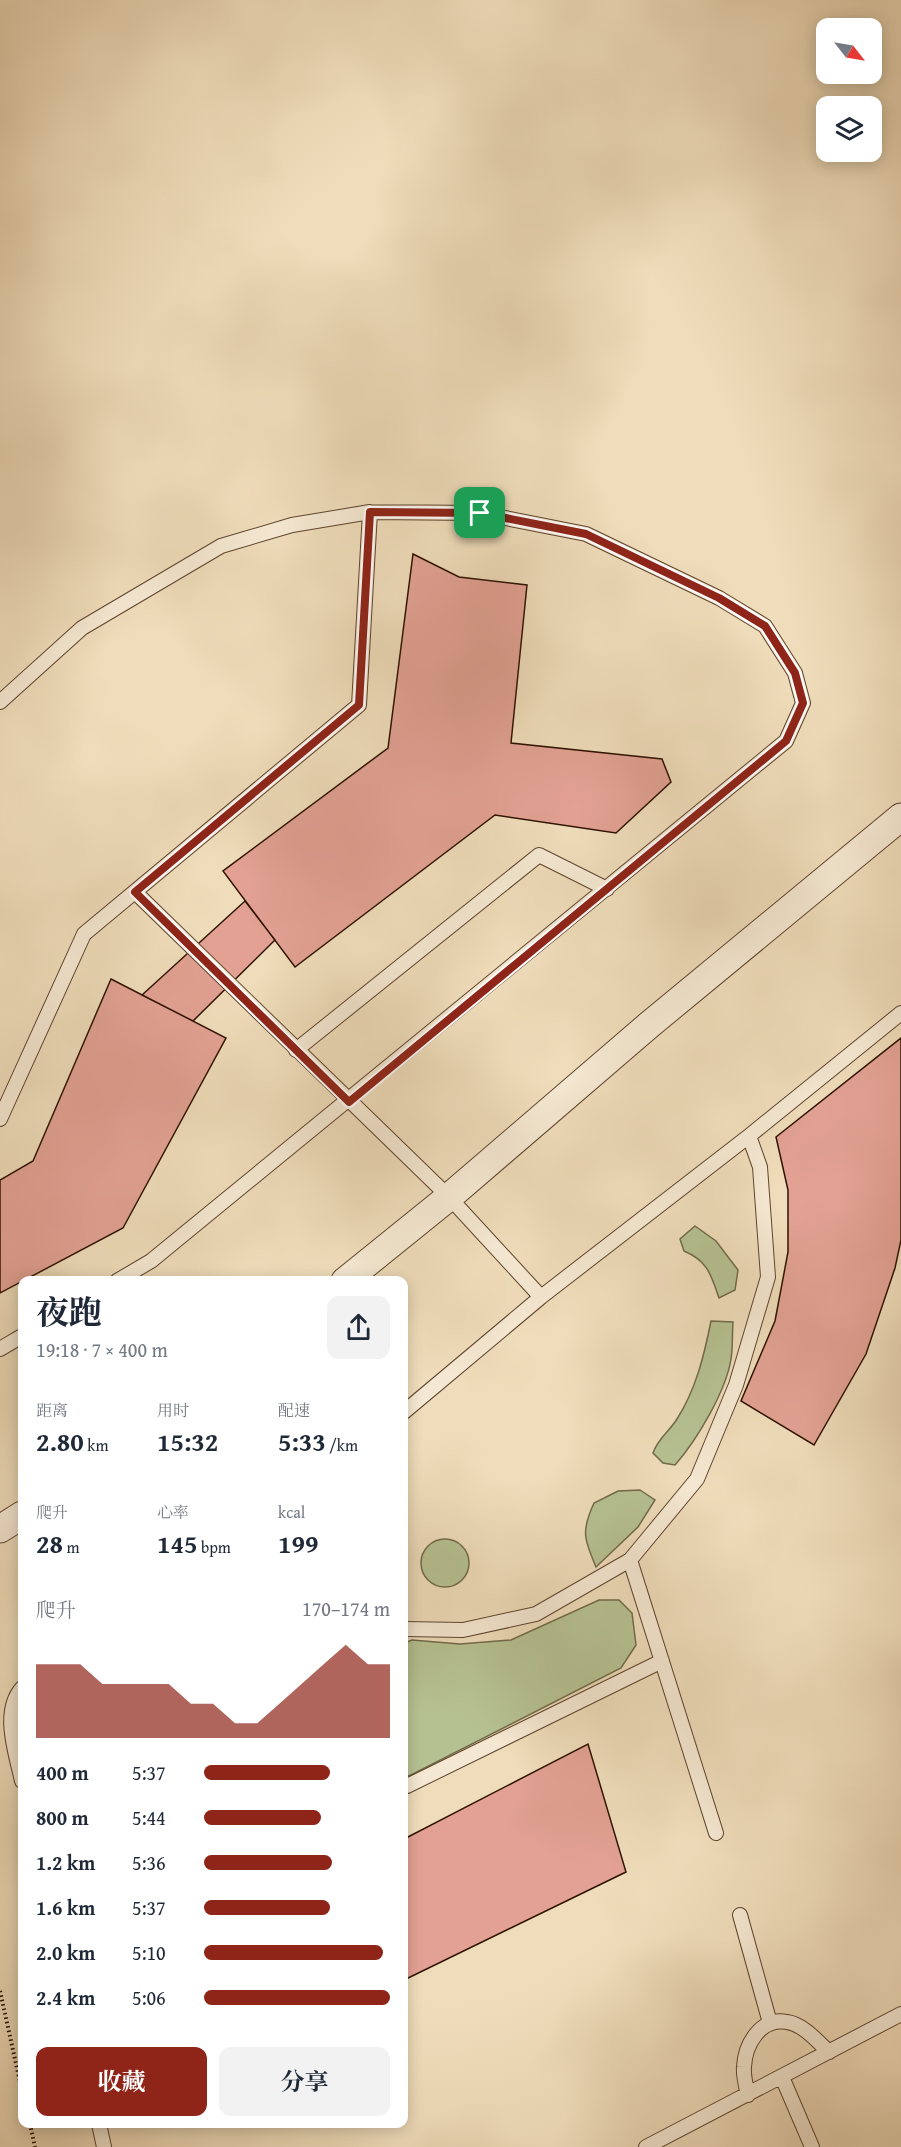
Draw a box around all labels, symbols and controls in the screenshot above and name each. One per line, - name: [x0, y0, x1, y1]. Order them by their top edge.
- north arrow: [816, 18, 882, 84]
- map controls: [816, 18, 882, 162]
- button: layers: [816, 96, 882, 162]
- pin: [454, 487, 505, 538]
- icon: arrive: [463, 496, 496, 529]
- text: 夜跑: [36, 1288, 102, 1336]
- button: share: [327, 1296, 390, 1359]
- text: 19:18 · 7 × 400 m: [36, 1335, 168, 1364]
- text: 距离: [36, 1398, 68, 1422]
- text: 用时: [157, 1398, 189, 1422]
- text: 配速: [278, 1398, 310, 1422]
- text: 2.80: [36, 1422, 84, 1461]
- text: 15:32: [157, 1422, 218, 1461]
- text: 5:33: [278, 1422, 326, 1461]
- text: km: [84, 1433, 108, 1457]
- text: /km: [326, 1433, 358, 1457]
- text: 爬升: [36, 1500, 68, 1524]
- text: 心率: [157, 1500, 189, 1524]
- text: kcal: [278, 1500, 305, 1524]
- text: 28: [36, 1524, 63, 1563]
- text: 145: [157, 1524, 197, 1563]
- text: 199: [278, 1524, 318, 1563]
- text: m: [63, 1535, 80, 1559]
- text: bpm: [197, 1535, 231, 1559]
- text: 170–174 m: [302, 1594, 390, 1623]
- text: 爬升: [36, 1595, 76, 1624]
- text: 400 m: [36, 1758, 89, 1787]
- text: 5:37: [132, 1758, 166, 1787]
- text: 800 m: [36, 1803, 89, 1832]
- text: 5:44: [132, 1803, 166, 1832]
- text: 1.2 km: [36, 1848, 95, 1877]
- text: 5:36: [132, 1848, 166, 1877]
- text: 1.6 km: [36, 1893, 95, 1922]
- text: 5:37: [132, 1893, 166, 1922]
- text: 2.0 km: [36, 1938, 95, 1967]
- text: 5:10: [132, 1938, 166, 1967]
- text: 2.4 km: [36, 1983, 95, 2012]
- text: 5:06: [132, 1983, 166, 2012]
- button: 收藏: [36, 2047, 207, 2116]
- button: 分享: [219, 2047, 390, 2116]

